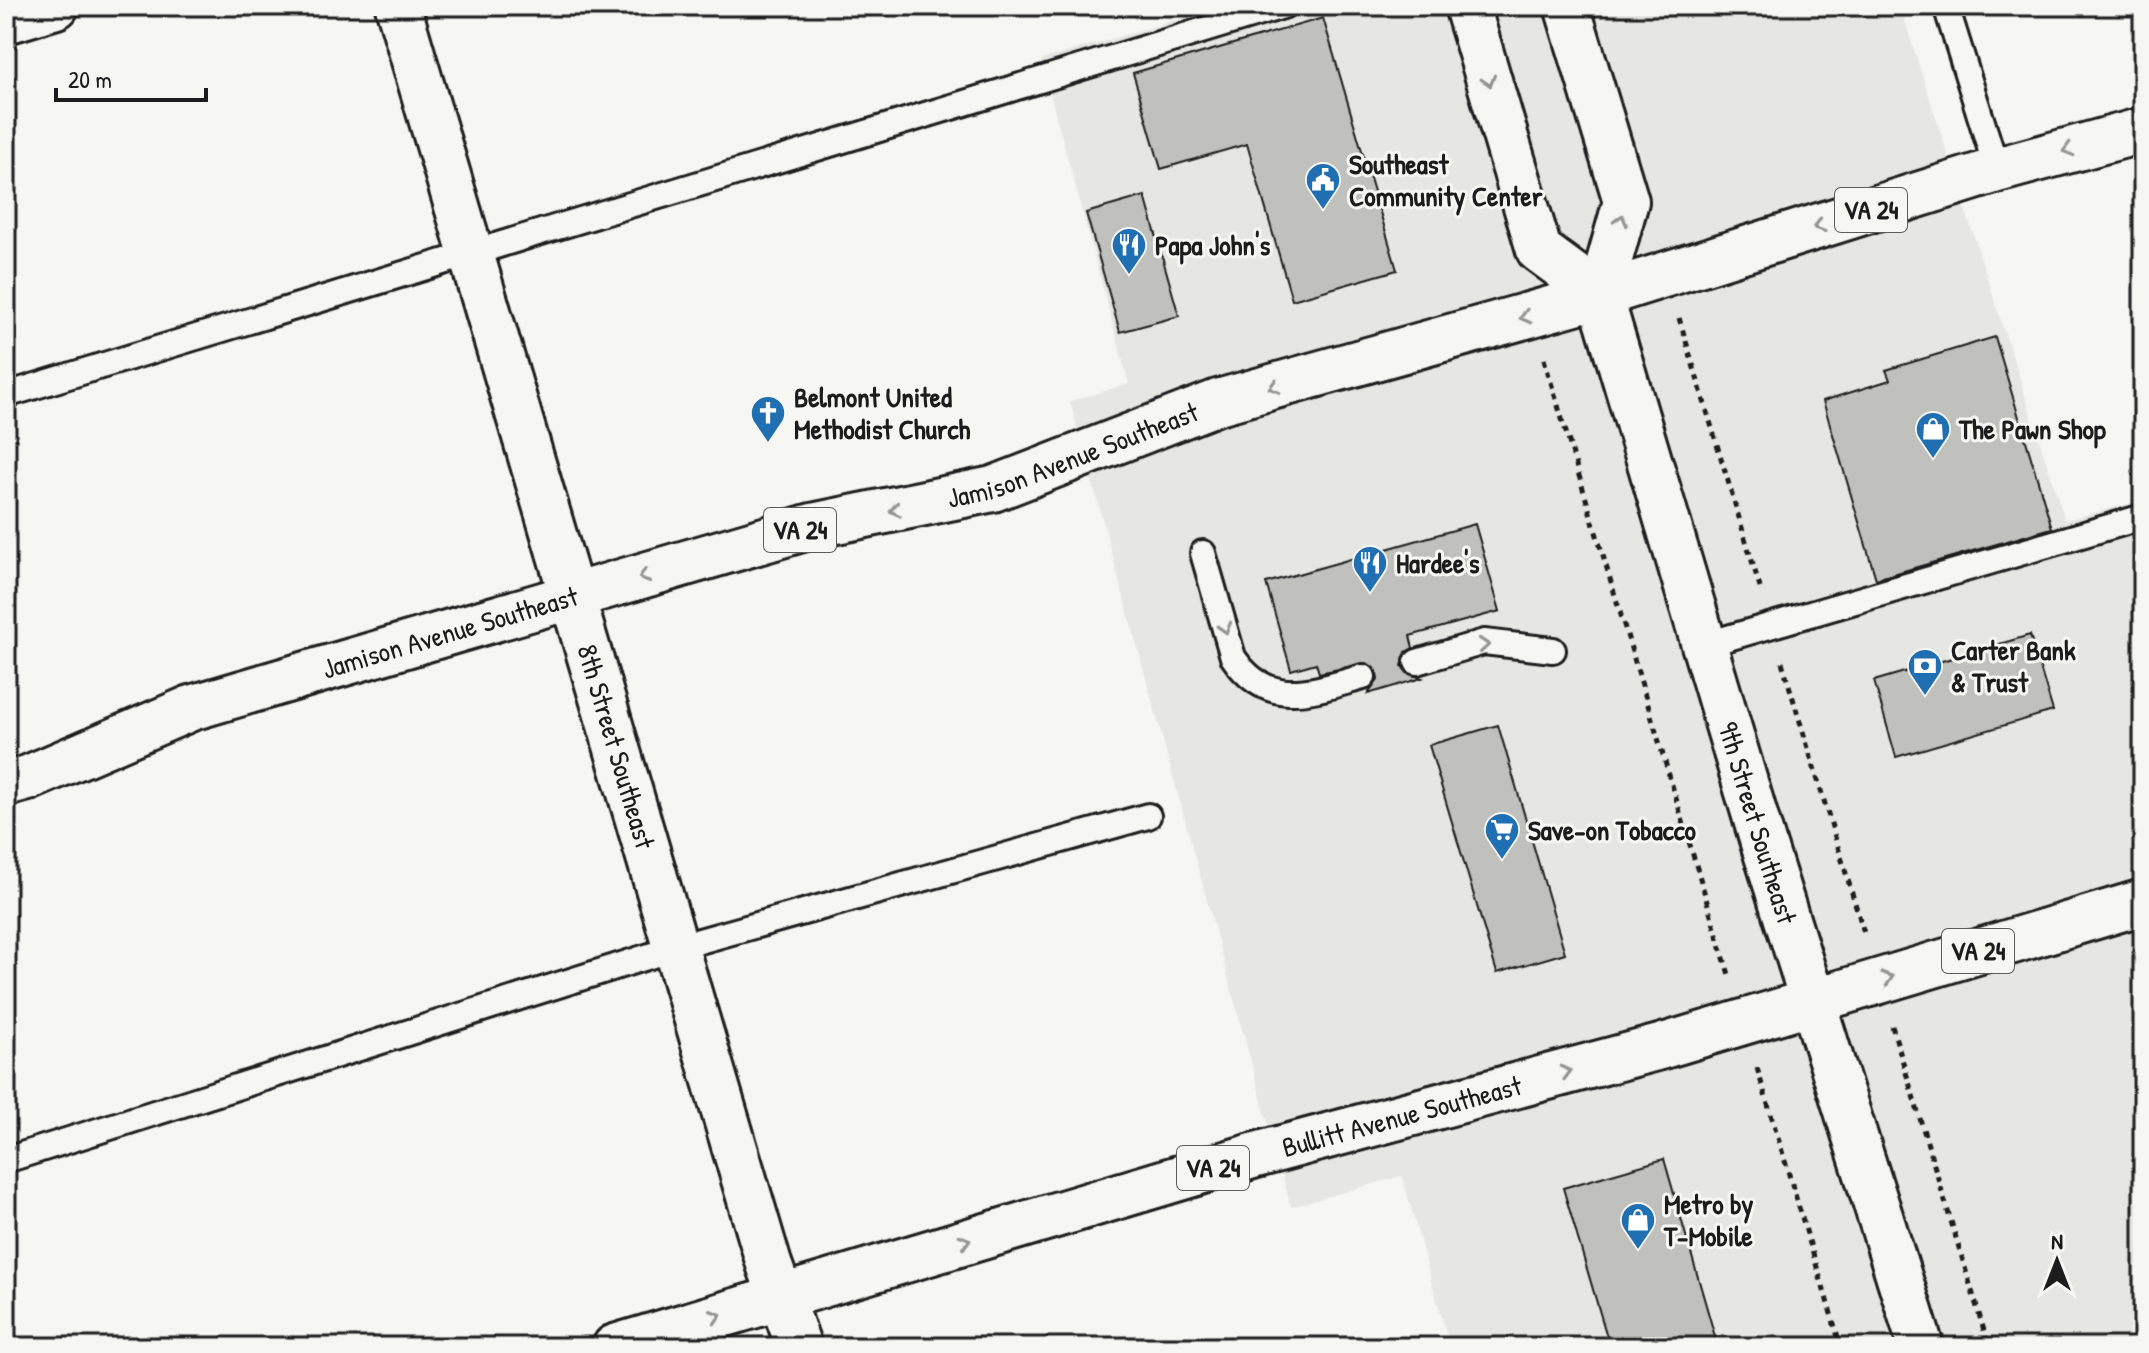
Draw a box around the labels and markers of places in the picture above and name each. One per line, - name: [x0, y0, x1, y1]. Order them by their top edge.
- place label: Southeast Community Center: [1349, 145, 1543, 216]
- public building icon: Southeast Community Center: [1304, 161, 1342, 211]
- restaurant icon: Papa John's: [1110, 226, 1148, 276]
- place label: Papa John's: [1155, 226, 1270, 265]
- place label: Belmont United Methodist Church: [794, 378, 970, 448]
- church icon: Belmont United Methodist Church: [749, 394, 787, 444]
- shop icon: The Pawn Shop: [1914, 410, 1952, 460]
- place label: The Pawn Shop: [1958, 410, 2107, 449]
- restaurant icon: Hardee's: [1351, 544, 1389, 594]
- place label: Hardee's: [1396, 544, 1480, 582]
- place label: Carter Bank & Trust: [1951, 631, 2076, 701]
- bank icon: Carter Bank & Trust: [1906, 647, 1944, 697]
- supermarket icon: Save-on Tobacco: [1483, 811, 1521, 861]
- place label: Save-on Tobacco: [1528, 811, 1696, 849]
- place label: Metro by T-Mobile: [1663, 1185, 1754, 1255]
- shop icon: Metro by T-Mobile: [1619, 1201, 1657, 1251]

